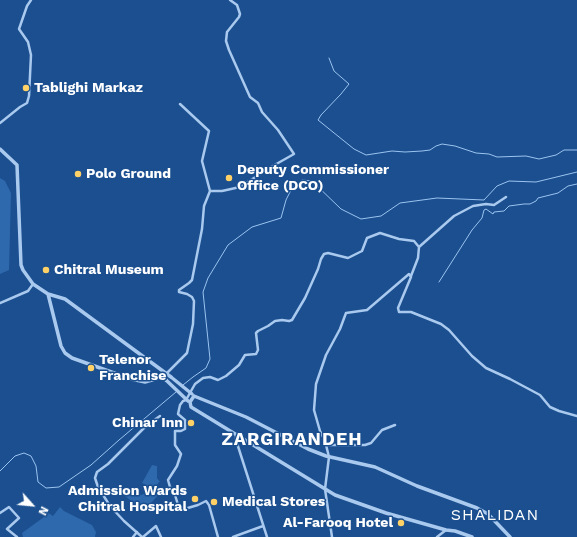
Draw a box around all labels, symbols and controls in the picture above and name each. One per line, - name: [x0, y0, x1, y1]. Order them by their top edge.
- place label: Tablighi Markaz: [34, 80, 143, 96]
- marker: Tablighi Markaz: [21, 83, 31, 93]
- place label: Deputy Commissioner Office (DCO): [237, 162, 389, 194]
- place label: Polo Ground: [86, 166, 171, 182]
- marker: Polo Ground: [73, 169, 83, 179]
- marker: Deputy Commissioner Office (DCO): [224, 173, 234, 183]
- place label: Chitral Museum: [54, 262, 164, 278]
- marker: Chitral Museum: [41, 265, 51, 275]
- place label: Telenor Franchise: [99, 352, 166, 384]
- marker: Telenor Franchise: [86, 363, 96, 373]
- place label: Chinar Inn: [112, 415, 183, 431]
- marker: Chinar Inn: [186, 418, 196, 428]
- district label: ZARGIRANDEH: [221, 429, 363, 451]
- place label: Admission Wards Chitral Hospital: [68, 483, 187, 516]
- north arrow: [12, 485, 52, 525]
- marker: Admission Wards Chitral Hospital: [190, 494, 200, 504]
- place label: Medical Stores: [222, 494, 325, 510]
- marker: Medical Stores: [209, 497, 219, 507]
- text: N: [35, 504, 51, 517]
- district label: SHALIDAN: [451, 505, 539, 525]
- place label: Al-Farooq Hotel: [283, 515, 393, 531]
- marker: Al-Farooq Hotel: [396, 518, 406, 528]

